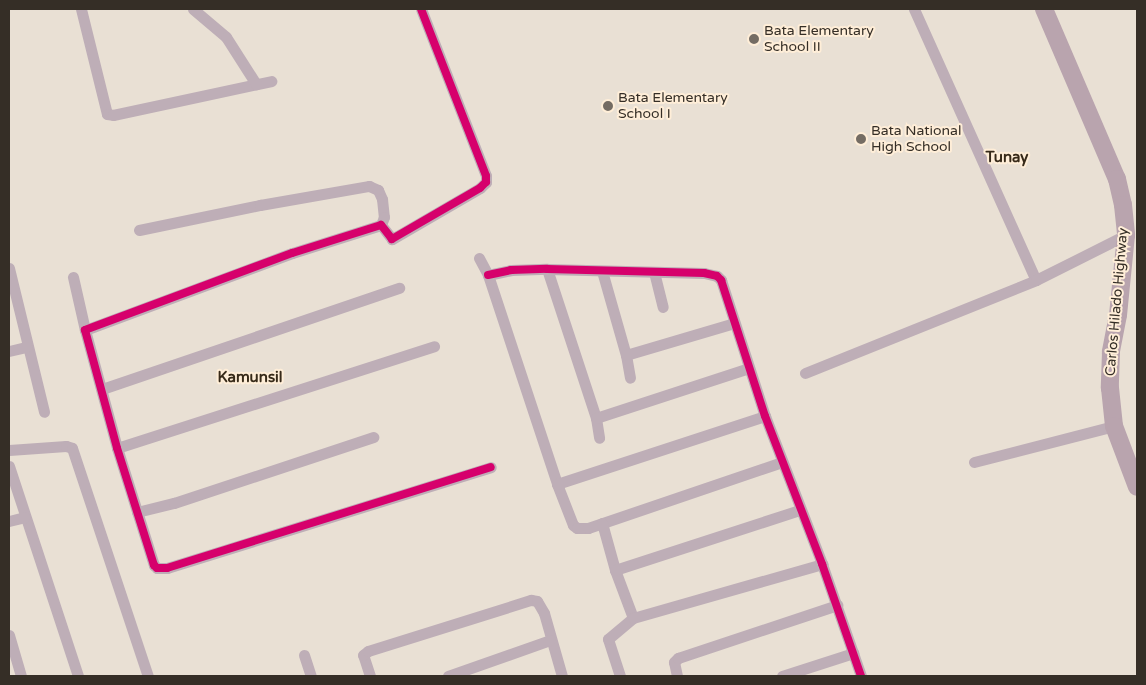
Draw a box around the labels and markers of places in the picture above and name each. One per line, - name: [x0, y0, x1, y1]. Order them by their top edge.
- place label: Bata Elementary School II: [764, 23, 874, 56]
- marker: Bata Elementary School II: [748, 33, 760, 45]
- place label: Bata Elementary School I: [618, 90, 728, 122]
- marker: Bata Elementary School I: [602, 100, 614, 112]
- place label: Bata National High School: [871, 123, 961, 156]
- marker: Bata National High School: [855, 133, 867, 145]

